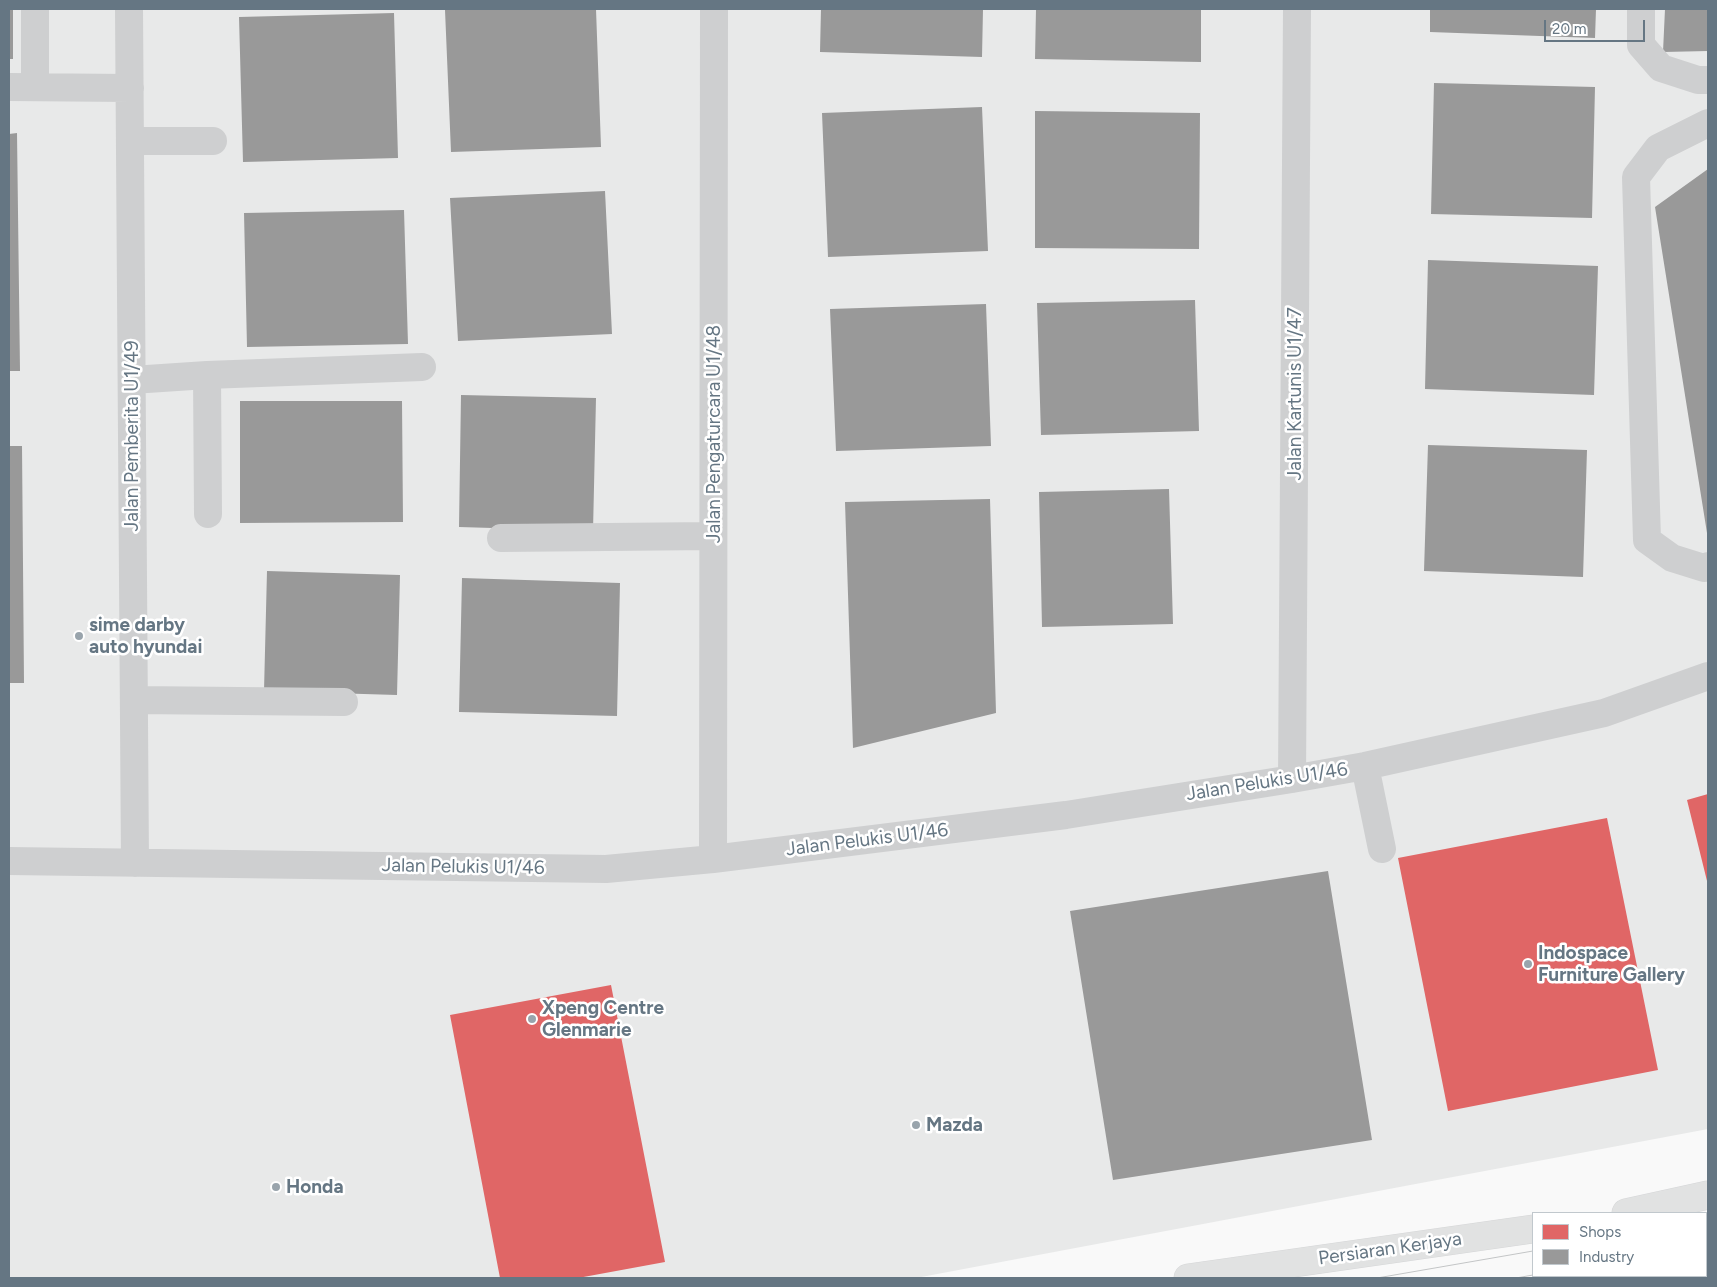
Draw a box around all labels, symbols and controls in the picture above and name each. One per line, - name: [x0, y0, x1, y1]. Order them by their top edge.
- scale bar: [1547, 10, 1648, 42]
- text: 20 m: [1552, 20, 1586, 38]
- street label: Jalan Kartunis U1/47: [1284, 307, 1306, 481]
- street label: Jalan Pengaturcara U1/48: [703, 325, 725, 543]
- street label: Jalan Pemberita U1/49: [121, 340, 143, 532]
- place label: sime darby auto hyundai: [89, 614, 202, 658]
- marker: sime darby auto hyundai: [73, 630, 85, 642]
- street label: Jalan Pelukis U1/46: [1185, 758, 1349, 806]
- street label: Jalan Pelukis U1/46: [785, 819, 949, 861]
- street label: Jalan Pelukis U1/46: [381, 854, 545, 880]
- place label: Indospace Furniture Gallery: [1538, 942, 1685, 986]
- marker: Indospace Furniture Gallery: [1522, 958, 1534, 970]
- place label: Xpeng Centre Glenmarie: [542, 997, 664, 1041]
- marker: Xpeng Centre Glenmarie: [526, 1013, 538, 1025]
- place label: Mazda: [926, 1114, 983, 1136]
- marker: Mazda: [910, 1119, 922, 1131]
- place label: Honda: [286, 1176, 344, 1198]
- marker: Honda: [270, 1181, 282, 1193]
- legend: [1532, 1212, 1707, 1277]
- text: Shops: [1579, 1223, 1621, 1241]
- street label: Persiaran Kerjaya: [1317, 1228, 1463, 1270]
- text: Industry: [1579, 1248, 1634, 1266]

